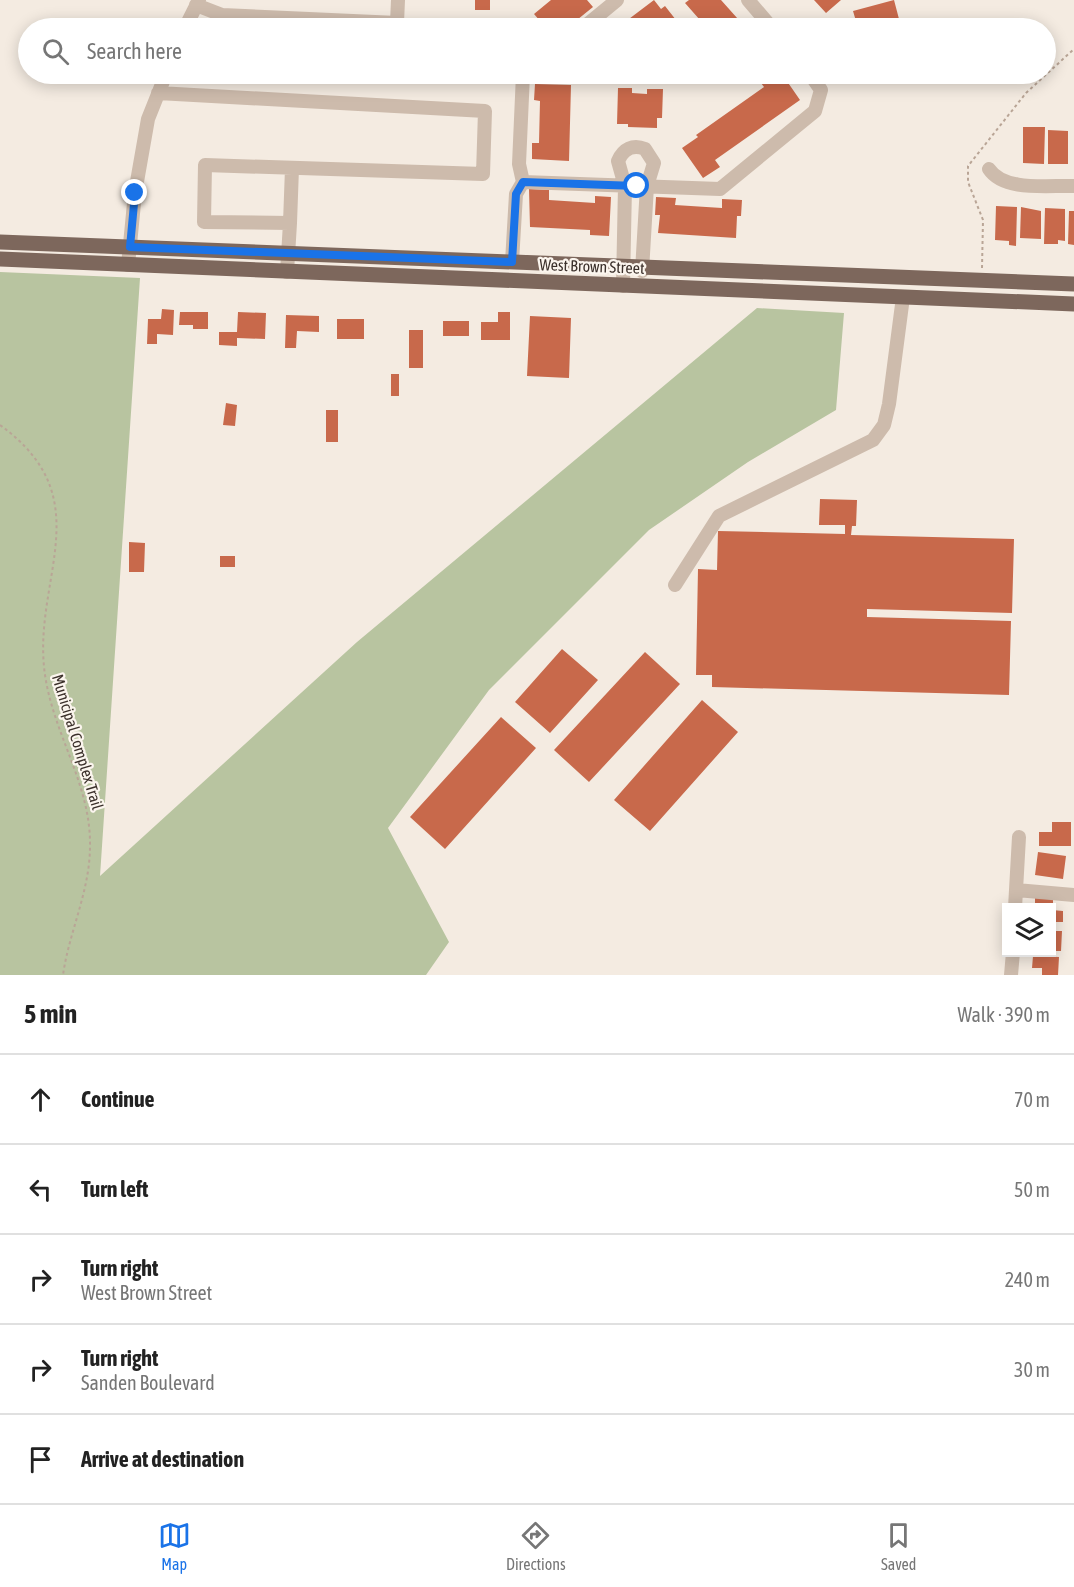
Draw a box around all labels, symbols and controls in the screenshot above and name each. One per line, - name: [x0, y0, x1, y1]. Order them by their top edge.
- search box: [18, 18, 1056, 84]
- icon: search: [39, 35, 72, 68]
- text: Search here: [87, 38, 182, 64]
- route start: [623, 172, 649, 198]
- route end: [121, 179, 147, 205]
- street label: West Brown Street: [539, 255, 645, 277]
- street label: Municipal Complex Trail: [48, 672, 107, 813]
- map controls: [1002, 903, 1056, 957]
- button: layers: [1002, 903, 1056, 957]
- text: 5 min: [24, 999, 77, 1029]
- text: Walk · 390 m: [958, 1003, 1050, 1026]
- icon: ahead: [24, 1083, 57, 1116]
- text: Continue: [81, 1086, 155, 1112]
- text: 70 m: [1014, 1088, 1050, 1111]
- icon: left: [24, 1173, 57, 1206]
- text: Turn left: [81, 1176, 148, 1202]
- text: 50 m: [1014, 1178, 1050, 1201]
- text: Turn right: [81, 1255, 158, 1281]
- icon: right: [24, 1263, 57, 1296]
- text: 240 m: [1005, 1268, 1050, 1291]
- text: West Brown Street: [81, 1281, 212, 1304]
- text: Turn right: [81, 1345, 158, 1371]
- icon: right: [24, 1353, 57, 1386]
- text: 30 m: [1014, 1358, 1050, 1381]
- text: Sanden Boulevard: [81, 1371, 215, 1394]
- icon: arrive: [24, 1443, 57, 1476]
- text: Arrive at destination: [81, 1446, 244, 1472]
- tab: Map: [158, 1519, 191, 1573]
- tab: Directions: [506, 1519, 566, 1573]
- tab: Saved: [881, 1519, 916, 1573]

